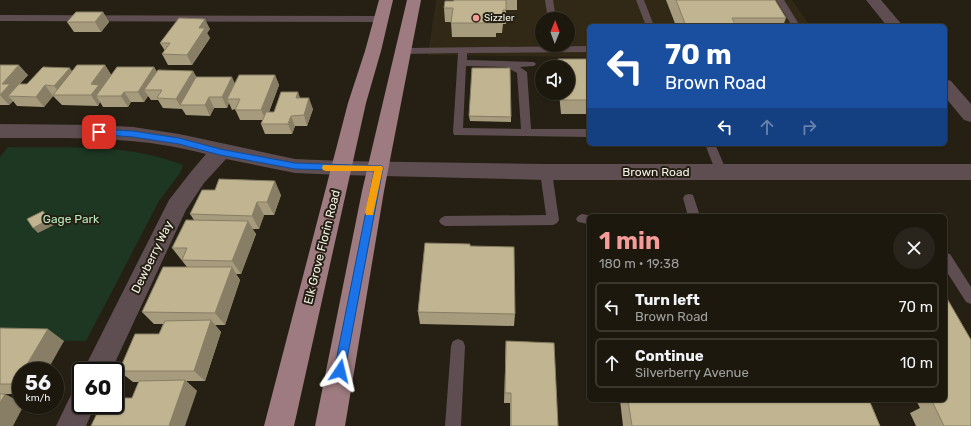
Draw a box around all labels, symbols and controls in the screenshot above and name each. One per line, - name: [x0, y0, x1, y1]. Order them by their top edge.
- place label: Sizzler: [484, 12, 515, 24]
- north arrow: [535, 12, 575, 52]
- map controls: [535, 12, 575, 100]
- marker: Sizzler: [471, 13, 481, 23]
- text: 70 m: [665, 38, 732, 71]
- icon: left: [599, 40, 651, 92]
- button: sound: [535, 60, 575, 100]
- text: Brown Road: [665, 72, 766, 94]
- pin: [82, 115, 116, 149]
- icon: left: [714, 116, 736, 138]
- icon: ahead: [756, 116, 778, 138]
- icon: right: [798, 116, 820, 138]
- icon: arrive: [88, 121, 110, 143]
- street label: Brown Road: [622, 165, 690, 179]
- street label: Elk Grove Florin Road: [301, 188, 343, 306]
- park label: Gage Park: [43, 212, 100, 226]
- street label: Dewberry Way: [128, 218, 176, 296]
- text: 1 min: [599, 227, 660, 255]
- button: close: [893, 227, 935, 269]
- text: 180 m · 19:38: [599, 256, 679, 271]
- text: Turn left: [635, 291, 700, 309]
- icon: left: [601, 296, 623, 318]
- text: 70 m: [899, 298, 933, 316]
- text: Brown Road: [635, 309, 708, 324]
- text: Continue: [635, 347, 704, 365]
- position arrow: [319, 350, 361, 392]
- icon: ahead: [601, 352, 623, 374]
- text: 10 m: [900, 354, 933, 372]
- speed limit sign: 60: [72, 362, 124, 414]
- text: Silverberry Avenue: [635, 365, 749, 380]
- text: 56: [25, 371, 51, 395]
- text: km/h: [26, 392, 50, 404]

